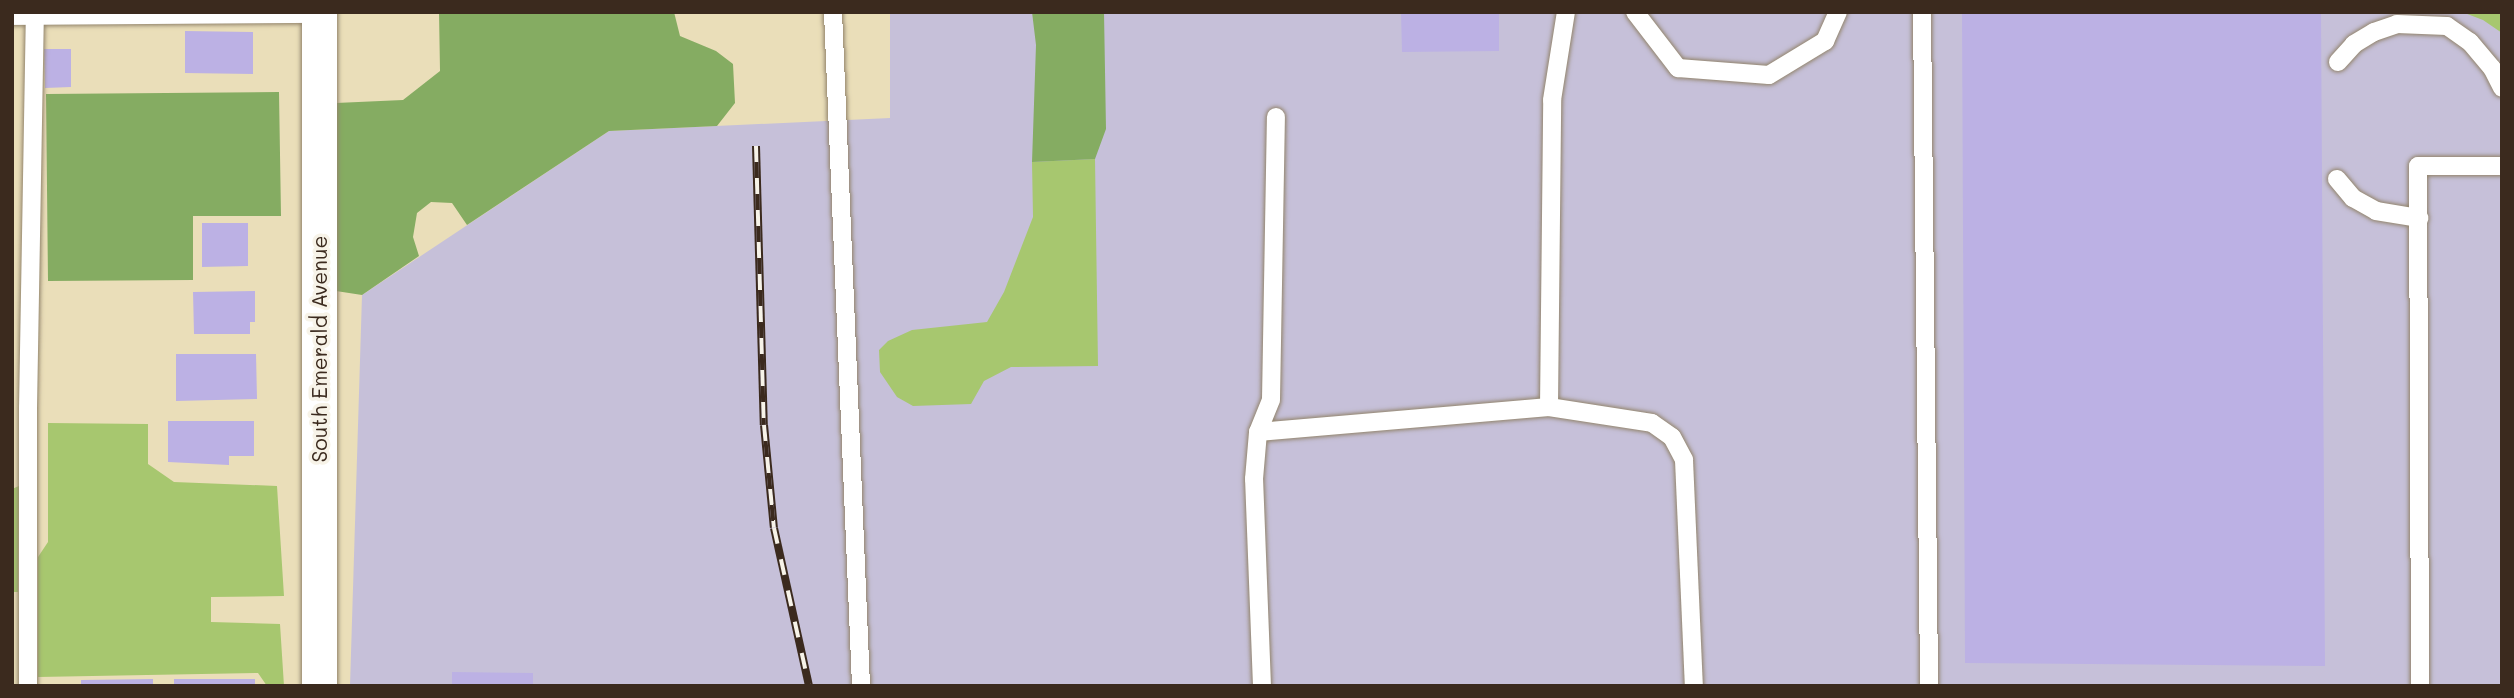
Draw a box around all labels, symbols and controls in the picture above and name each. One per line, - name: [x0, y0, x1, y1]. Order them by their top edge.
- street label: South Emerald Avenue: [306, 236, 332, 462]

